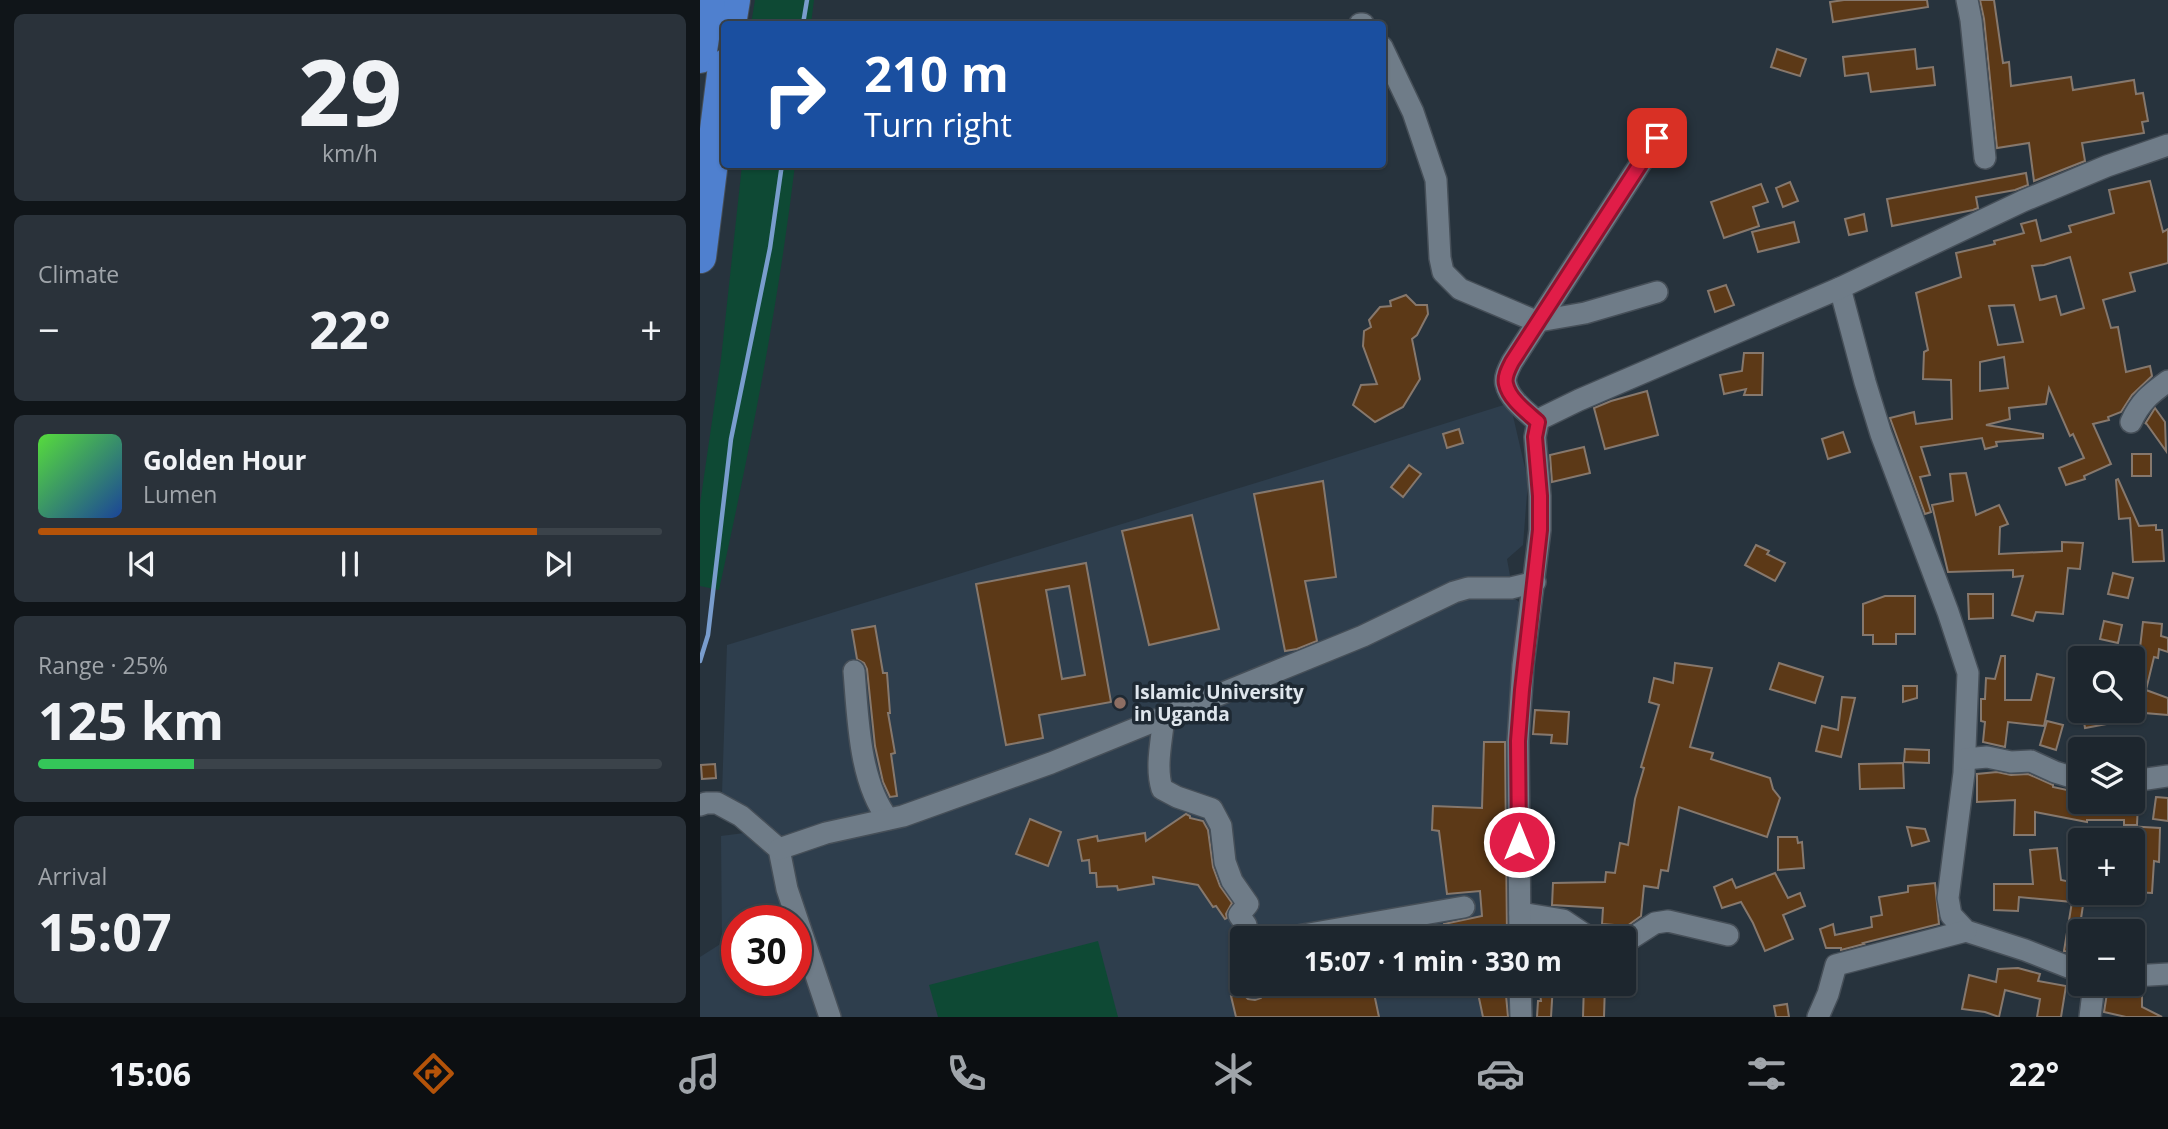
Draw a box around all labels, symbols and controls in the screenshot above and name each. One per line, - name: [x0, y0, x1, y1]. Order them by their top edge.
- text: 29: [298, 29, 402, 153]
- text: 210 m: [864, 40, 1009, 106]
- icon: right: [749, 49, 840, 140]
- text: Turn right: [864, 103, 1012, 146]
- pin: [1627, 108, 1687, 168]
- icon: arrive: [1638, 119, 1676, 157]
- text: km/h: [322, 137, 378, 169]
- text: Climate: [38, 258, 119, 290]
- text: 22°: [309, 293, 391, 364]
- text: −: [38, 303, 60, 355]
- text: +: [640, 303, 662, 355]
- text: Golden Hour: [143, 442, 306, 478]
- text: Lumen: [143, 478, 217, 510]
- icon: previous: [123, 545, 161, 583]
- icon: pause: [331, 545, 369, 583]
- icon: next: [539, 545, 577, 583]
- map controls: [2068, 646, 2145, 996]
- button: search: [2068, 646, 2145, 723]
- text: Range · 25%: [38, 649, 168, 681]
- place label: Islamic University in Uganda: [1134, 679, 1304, 727]
- text: 125 km: [38, 684, 224, 755]
- marker: Islamic University in Uganda: [1112, 695, 1128, 711]
- button: layers: [2068, 737, 2145, 814]
- position arrow: [1482, 805, 1556, 879]
- button: +: [2068, 828, 2145, 905]
- text: Arrival: [38, 860, 107, 892]
- text: 15:07: [38, 895, 172, 966]
- speed limit sign: 30: [721, 905, 812, 996]
- button: −: [2068, 919, 2145, 996]
- text: 15:07 · 1 min · 330 m: [1304, 943, 1562, 979]
- icon: directions: [409, 1049, 458, 1098]
- icon: music: [675, 1049, 724, 1098]
- icon: phone: [942, 1049, 991, 1098]
- icon: climate: [1209, 1049, 1258, 1098]
- icon: car: [1476, 1049, 1525, 1098]
- icon: filters: [1742, 1049, 1791, 1098]
- text: 15:06: [109, 1052, 191, 1095]
- text: 22°: [2009, 1052, 2059, 1095]

